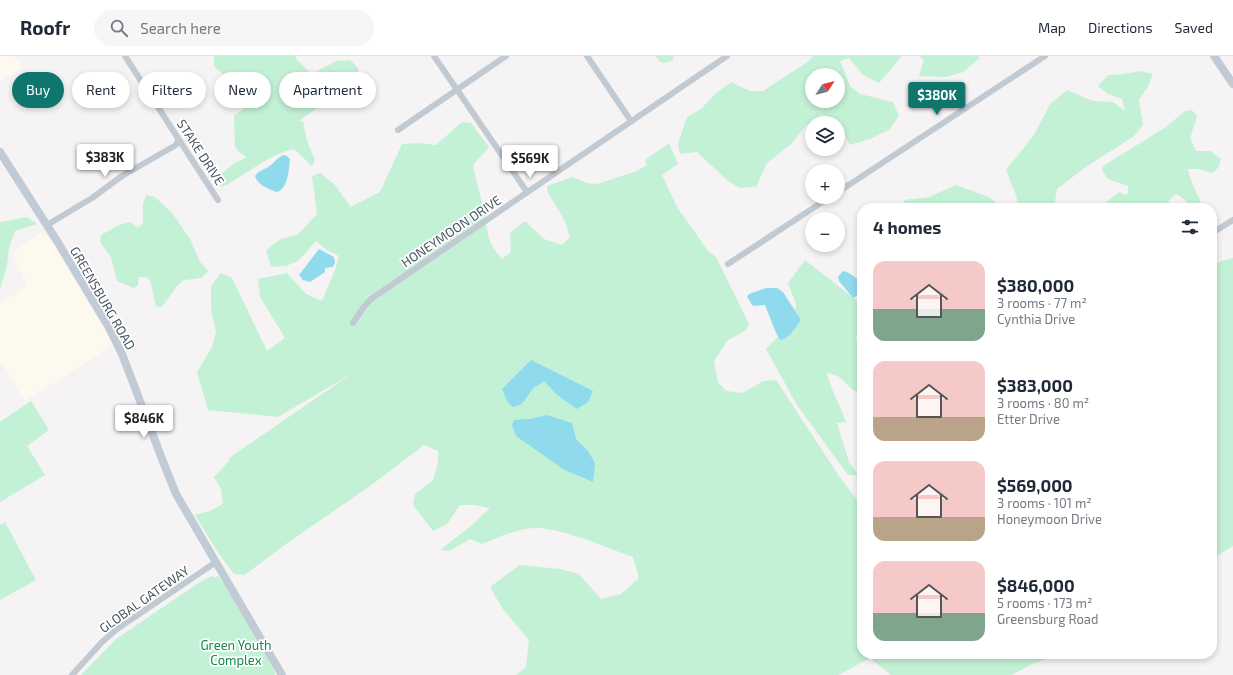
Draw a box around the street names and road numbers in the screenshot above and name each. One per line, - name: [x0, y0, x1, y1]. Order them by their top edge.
- street label: STAKE DRIVE: [174, 116, 228, 188]
- street label: HONEYMOON DRIVE: [398, 192, 504, 270]
- street label: GREENSBURG ROAD: [67, 244, 139, 352]
- street label: GLOBAL GATEWAY: [96, 562, 192, 636]

